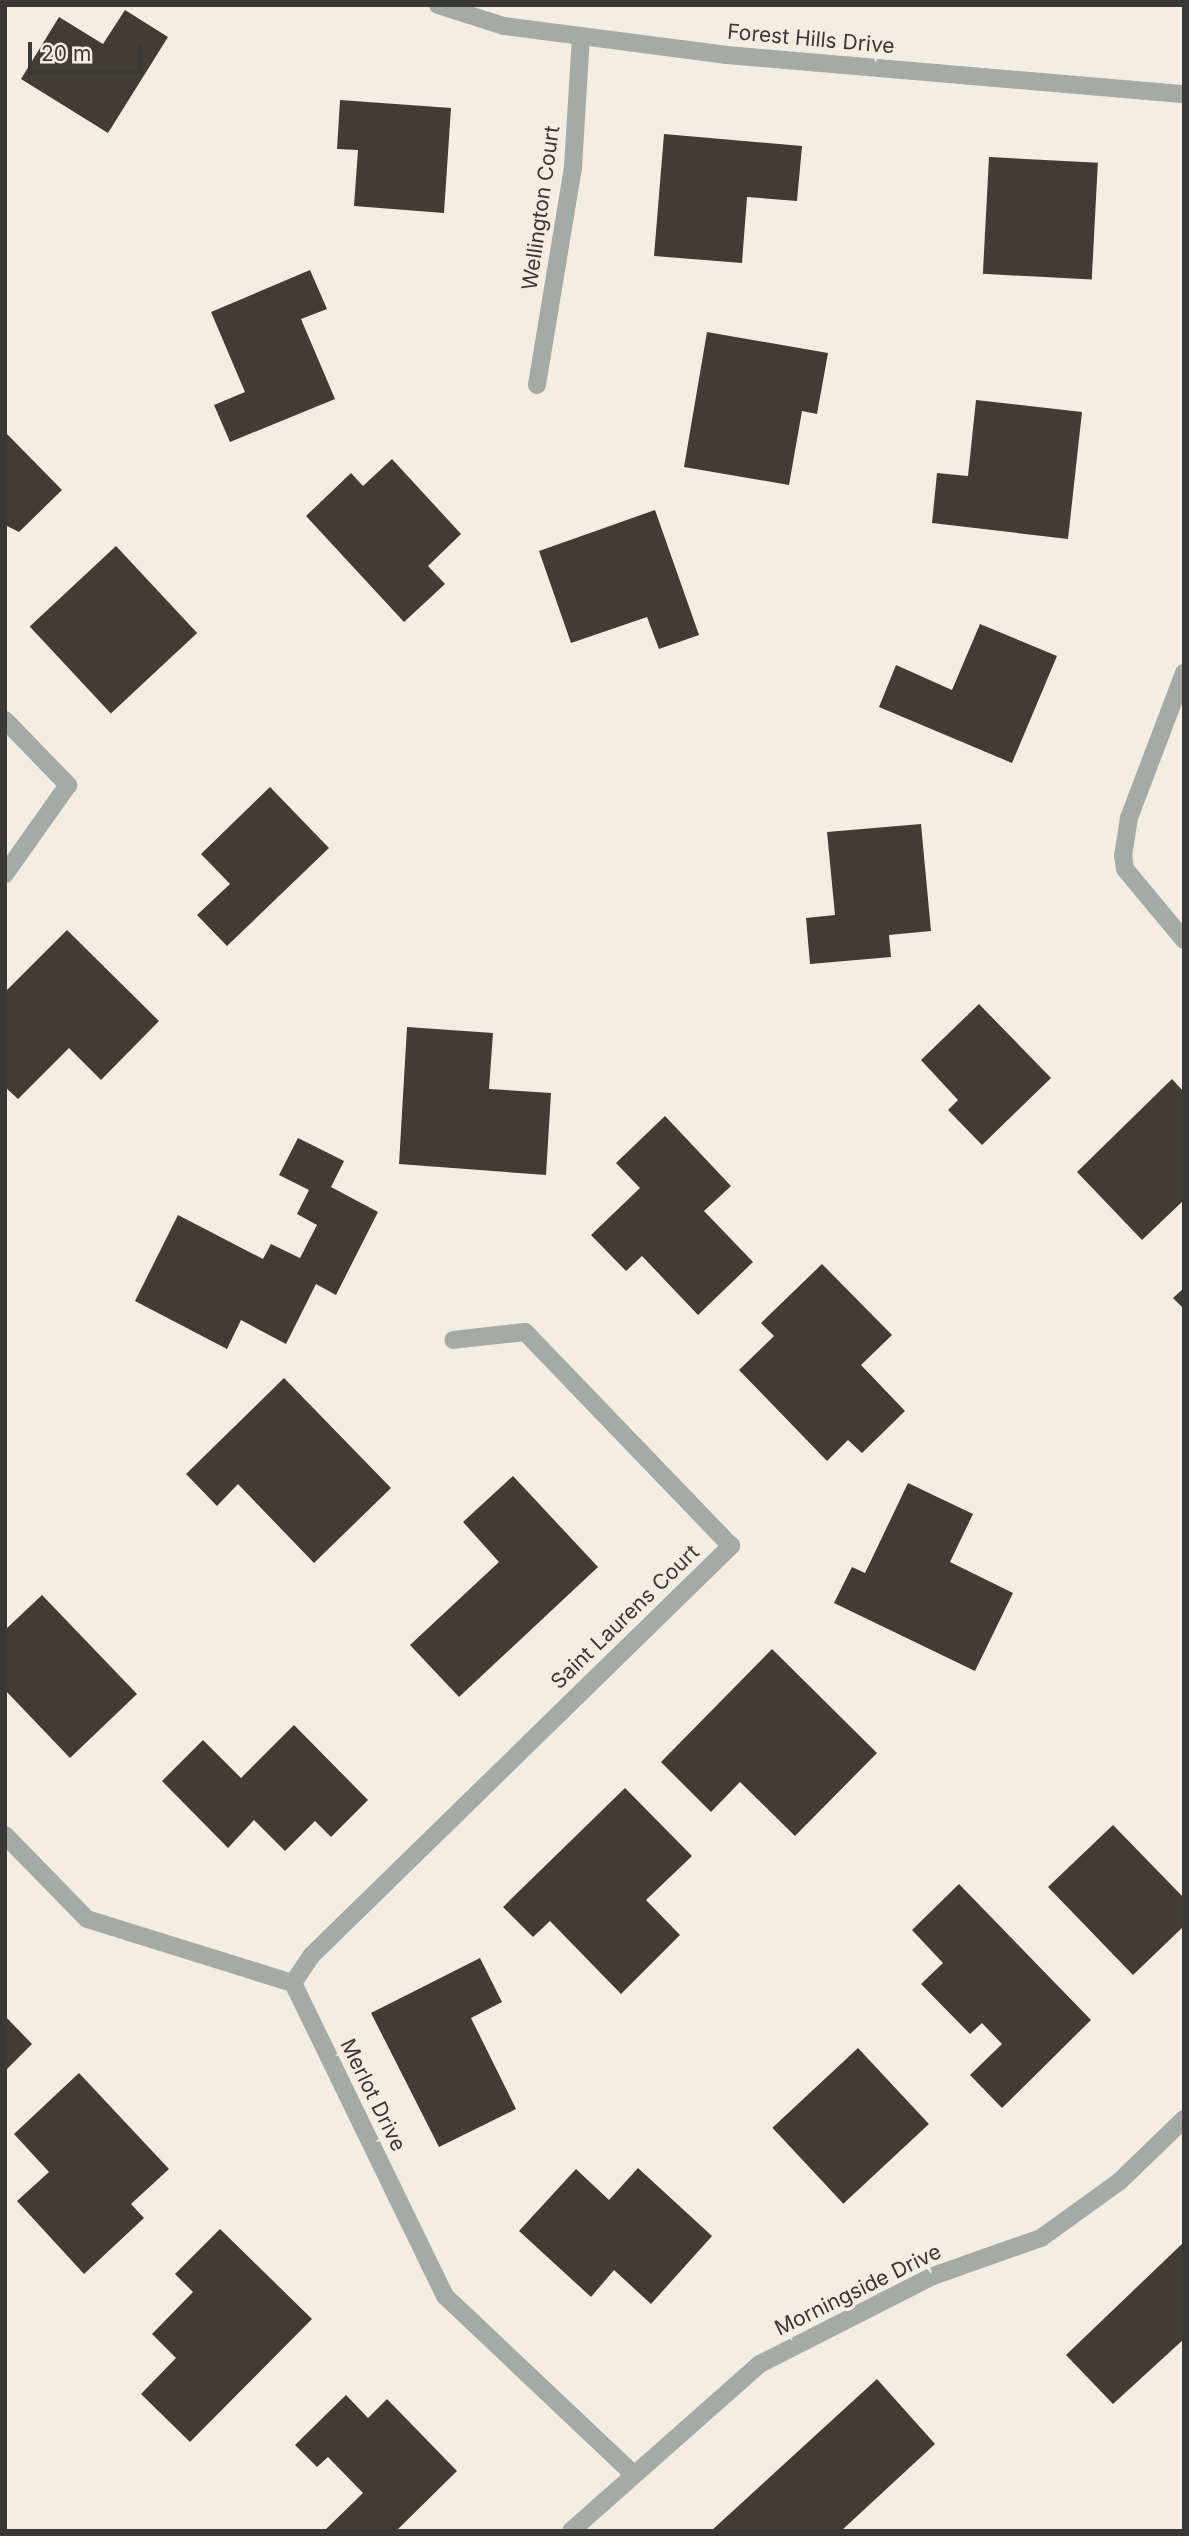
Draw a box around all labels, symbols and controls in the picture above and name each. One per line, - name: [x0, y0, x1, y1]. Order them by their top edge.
- street label: Forest Hills Drive: [726, 19, 896, 59]
- scale bar: [32, 28, 145, 72]
- text: 20 m: [41, 41, 91, 66]
- street label: Wellington Court: [517, 124, 565, 292]
- street label: Saint Laurens Court: [546, 1540, 704, 1694]
- street label: Merlot Drive: [335, 2035, 411, 2155]
- street label: Morningside Drive: [771, 2239, 945, 2341]

